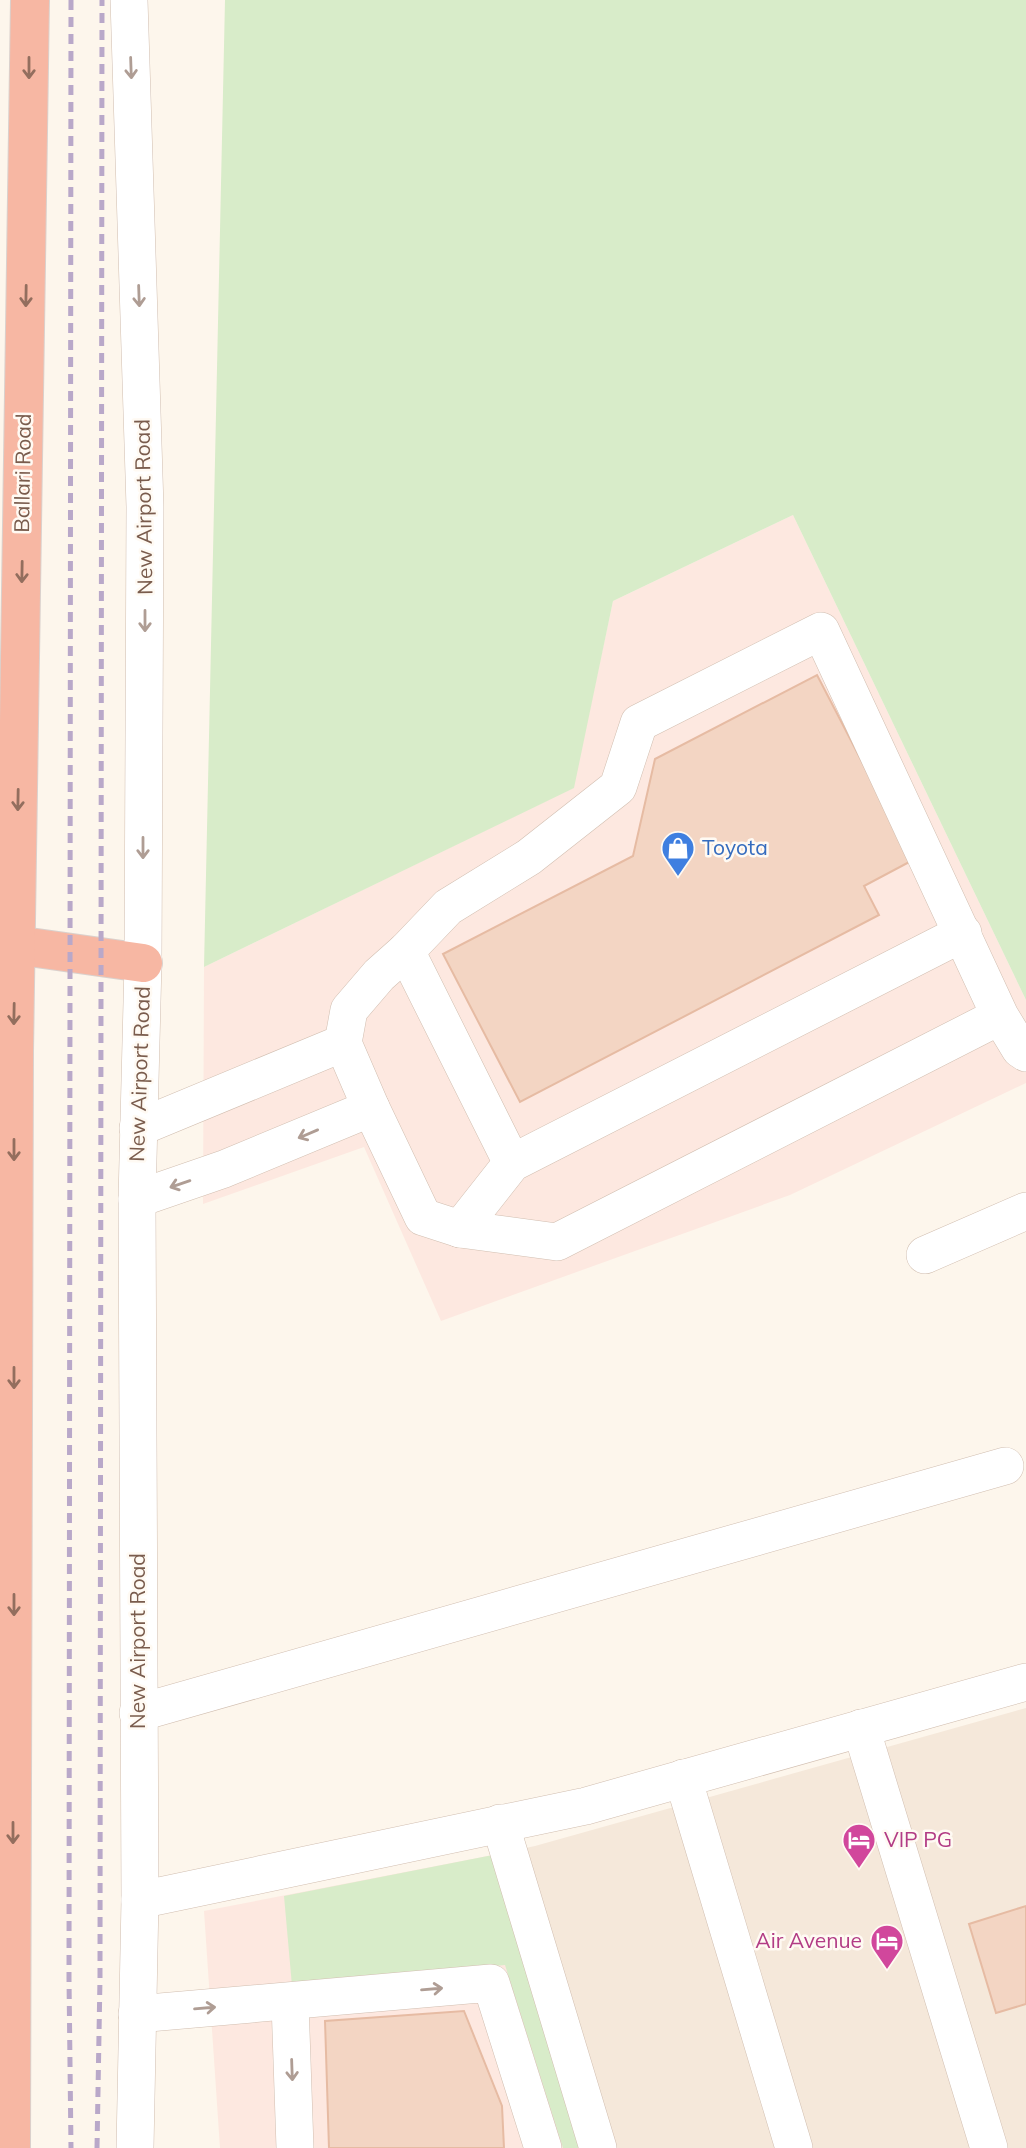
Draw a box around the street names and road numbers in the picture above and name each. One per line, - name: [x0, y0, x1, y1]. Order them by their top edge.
- street label: Ballari Road: [8, 413, 36, 533]
- street label: New Airport Road: [128, 419, 158, 595]
- street label: New Airport Road: [123, 986, 155, 1162]
- street label: New Airport Road: [124, 1553, 150, 1729]

